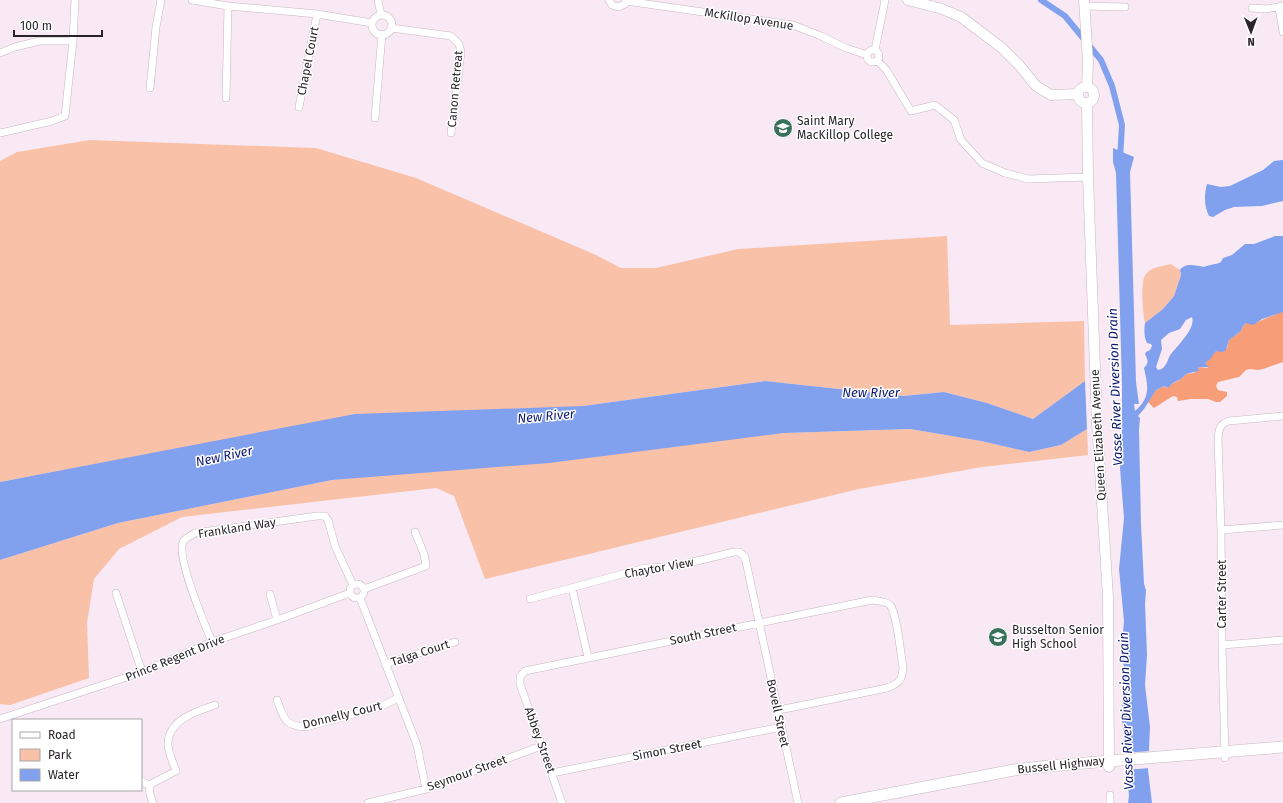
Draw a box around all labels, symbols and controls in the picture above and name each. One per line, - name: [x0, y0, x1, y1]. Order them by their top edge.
- street label: McKillop Avenue: [704, 5, 794, 33]
- scale bar: [14, 12, 102, 38]
- north arrow: [1231, 12, 1271, 52]
- text: 100 m: [20, 19, 52, 33]
- street label: Chapel Court: [294, 25, 322, 97]
- text: N: [1247, 35, 1255, 48]
- street label: Canon Retreat: [445, 49, 465, 128]
- place label: Saint Mary MacKillop College: [797, 114, 893, 142]
- school or university icon: Saint Mary MacKillop College: [772, 117, 794, 139]
- water label: Vasse River Diversion Drain: [1105, 308, 1125, 466]
- street label: Queen Elizabeth Avenue: [1088, 369, 1108, 501]
- water label: New River: [842, 385, 901, 400]
- water label: New River: [517, 406, 576, 426]
- water label: New River: [194, 442, 255, 469]
- street label: Frankland Way: [197, 515, 277, 541]
- street label: Chaytor View: [623, 555, 695, 581]
- street label: Carter Street: [1215, 559, 1229, 628]
- street label: South Street: [668, 620, 738, 648]
- place label: Busselton Senior High School: [1012, 623, 1104, 651]
- school or university icon: Busselton Senior High School: [987, 626, 1009, 648]
- street label: Prince Regent Drive: [123, 632, 227, 684]
- water label: Vasse River Diversion Drain: [1116, 632, 1136, 790]
- street label: Talga Court: [389, 637, 452, 669]
- street label: Bovell Street: [764, 678, 792, 749]
- street label: Donnelly Court: [301, 698, 384, 732]
- street label: Abbey Street: [522, 705, 559, 776]
- legend: [12, 719, 142, 791]
- text: Road: [48, 728, 76, 742]
- street label: Simon Street: [631, 736, 703, 764]
- text: Park: [48, 748, 72, 762]
- street label: Seymour Street: [425, 752, 509, 794]
- street label: Bussell Highway: [1017, 753, 1105, 777]
- text: Water: [48, 768, 80, 782]

